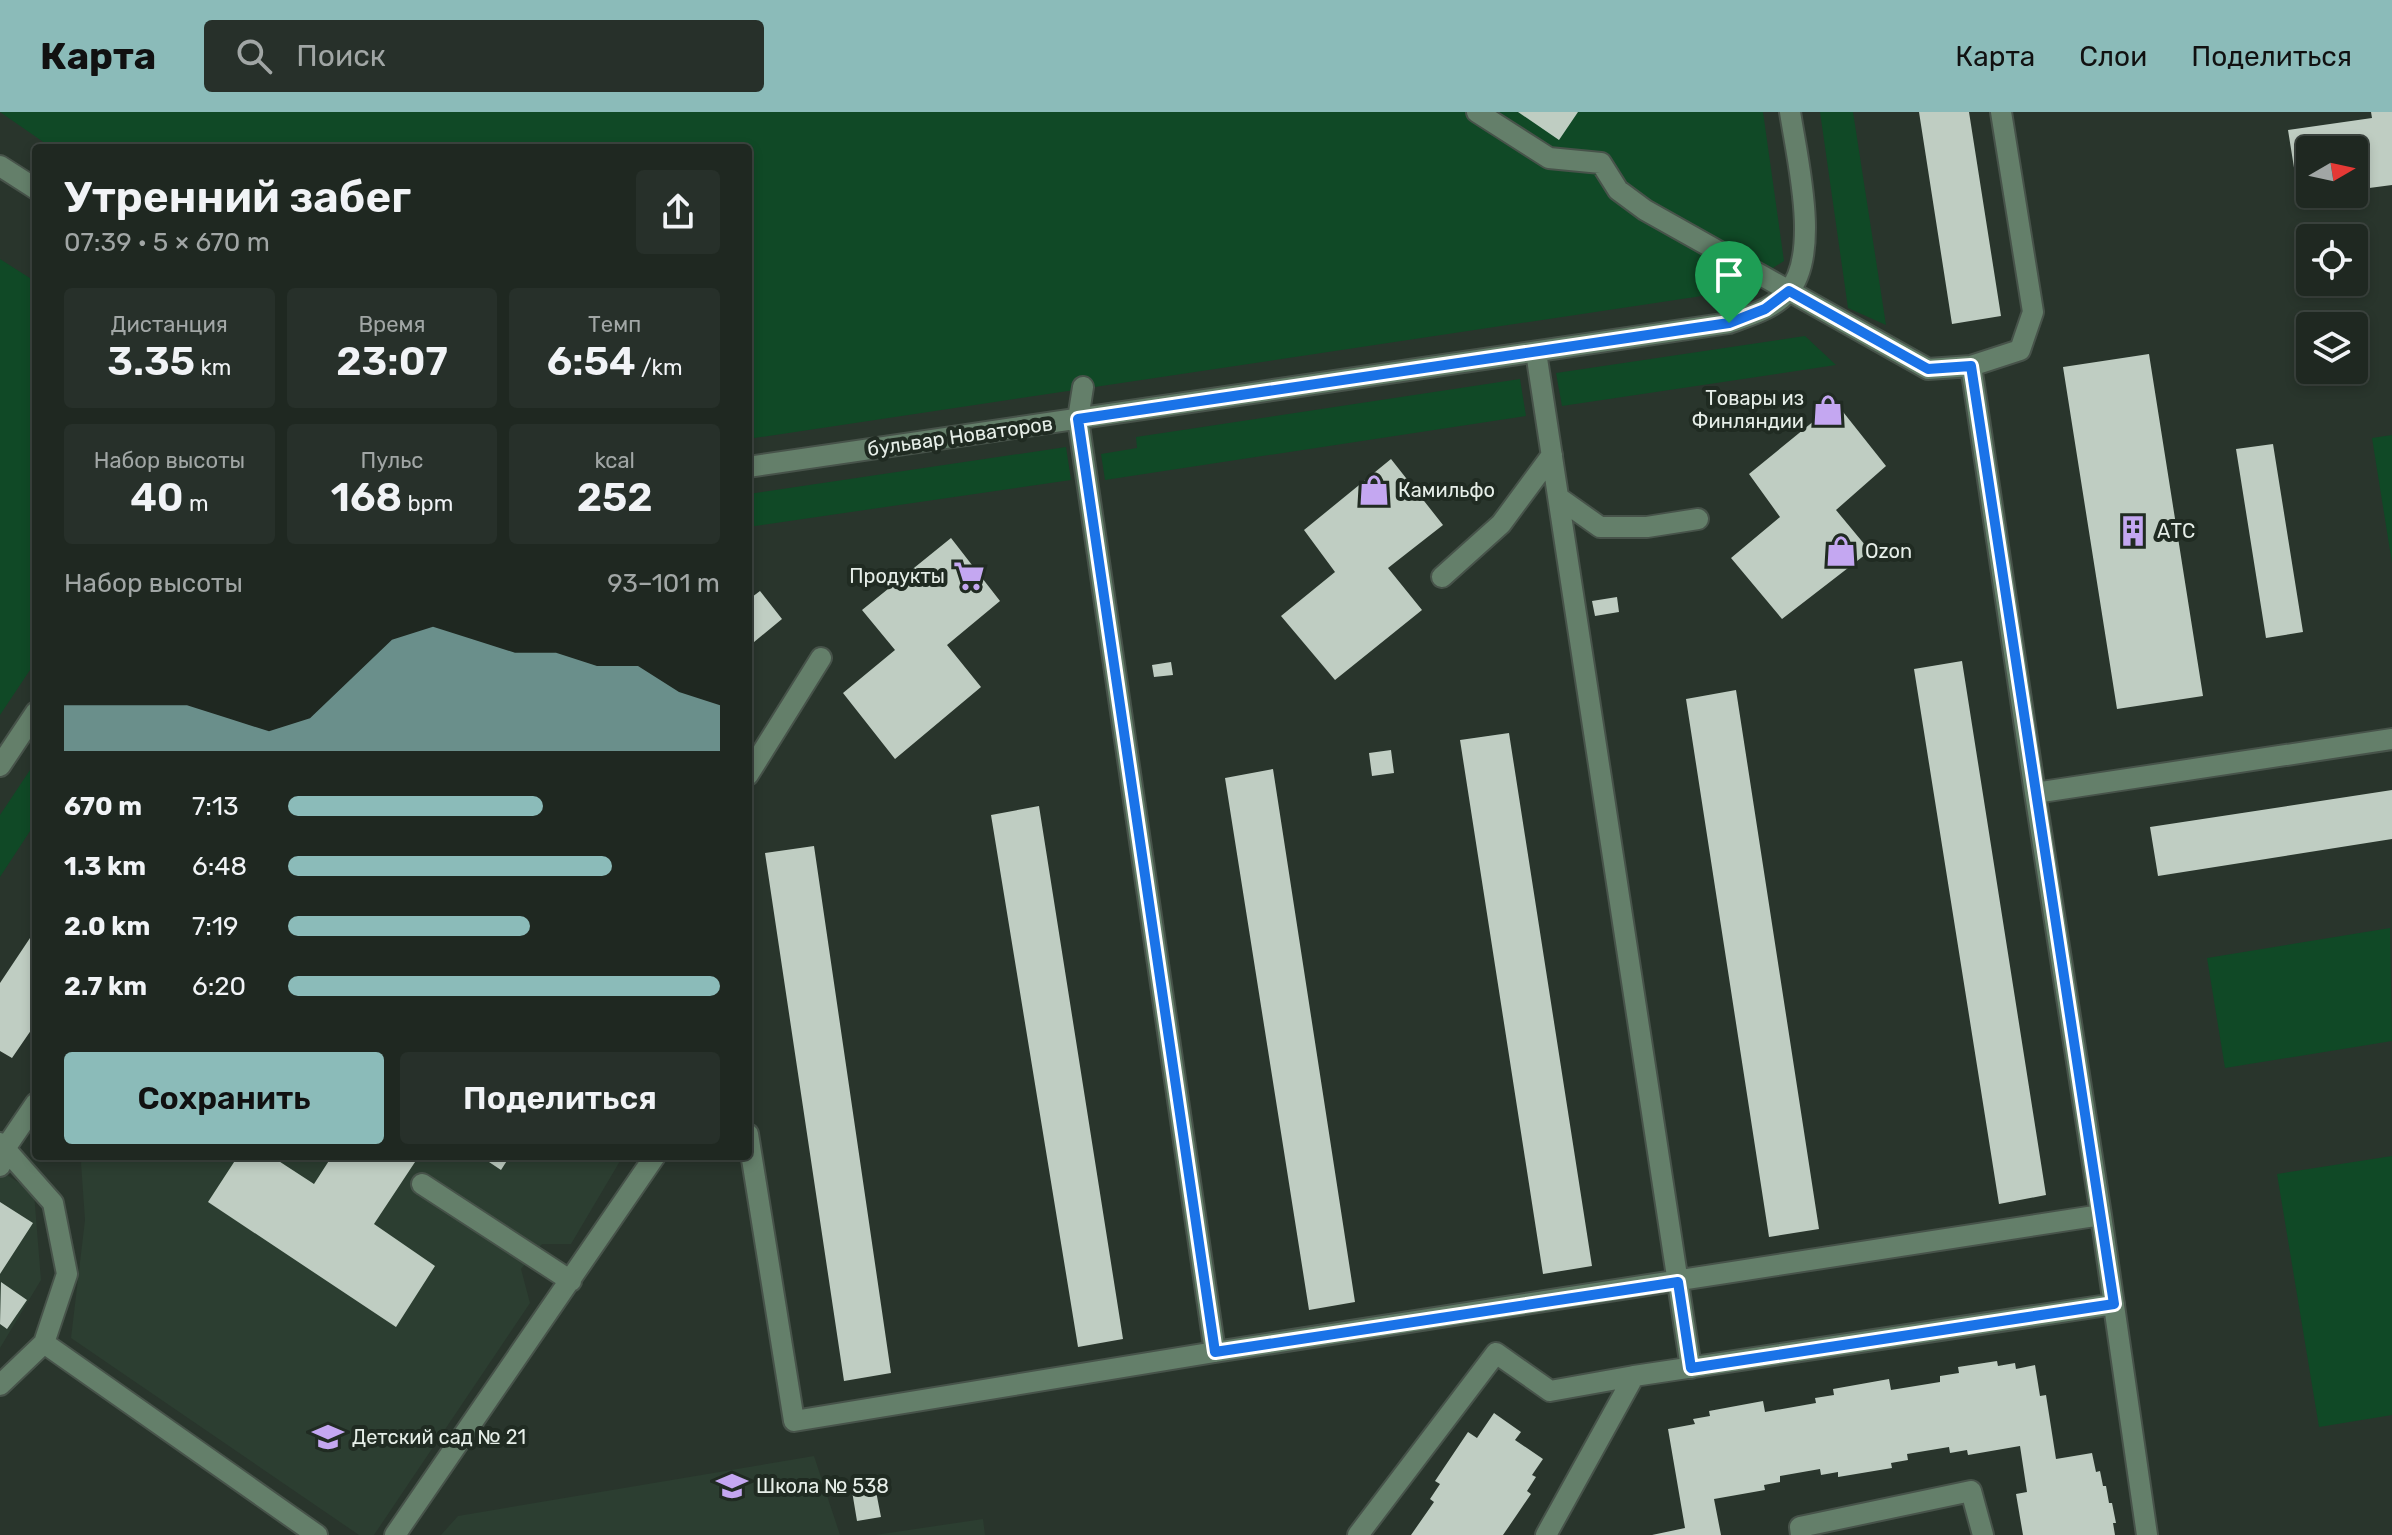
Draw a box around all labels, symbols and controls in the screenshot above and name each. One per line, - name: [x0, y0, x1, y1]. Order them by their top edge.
- search box: [204, 20, 764, 92]
- text: Карта: [40, 33, 156, 79]
- icon: search: [232, 34, 276, 78]
- text: Поиск: [296, 38, 386, 74]
- text: Карта: [1955, 40, 2035, 73]
- text: Слои: [2079, 40, 2147, 73]
- text: Поделиться: [2191, 40, 2352, 73]
- north arrow: [2296, 136, 2368, 208]
- map controls: [2296, 136, 2368, 384]
- button: share: [636, 170, 720, 254]
- text: Утренний забег: [64, 171, 411, 223]
- button: locate: [2296, 224, 2368, 296]
- text: 07:39 · 5 × 670 m: [64, 227, 270, 258]
- pin: [1695, 241, 1763, 323]
- icon: arrive: [1707, 253, 1751, 297]
- text: Дистанция: [111, 311, 228, 338]
- text: Время: [358, 311, 426, 338]
- text: Темп: [588, 311, 641, 338]
- button: layers: [2296, 312, 2368, 384]
- text: 3.35: [107, 338, 195, 385]
- text: 23:07: [336, 338, 448, 385]
- text: 6:54: [547, 338, 636, 385]
- text: km: [195, 354, 231, 381]
- text: /km: [636, 354, 683, 381]
- place label: Товары из Финляндии: [1691, 386, 1804, 433]
- shop icon: Товары из Финляндии: [1811, 393, 1845, 427]
- street label: бульвар Новаторов: [866, 411, 1054, 461]
- text: Набор высоты: [94, 447, 245, 474]
- text: Пульс: [360, 447, 424, 474]
- text: kcal: [594, 447, 635, 474]
- shop icon: Камильфо: [1357, 473, 1391, 507]
- text: 40: [130, 474, 184, 521]
- text: 168: [331, 474, 402, 521]
- text: 252: [577, 474, 653, 521]
- place label: Камильфо: [1398, 478, 1495, 502]
- text: m: [184, 490, 209, 517]
- text: bpm: [402, 490, 453, 517]
- building icon: АТС: [2116, 514, 2150, 548]
- place label: АТС: [2157, 519, 2195, 543]
- shop icon: Ozon: [1824, 534, 1858, 568]
- place label: Ozon: [1865, 539, 1912, 563]
- supermarket icon: Продукты: [952, 559, 986, 593]
- place label: Продукты: [849, 564, 945, 588]
- text: Набор высоты: [64, 568, 243, 599]
- text: 93–101 m: [607, 568, 720, 599]
- text: 670 m: [64, 791, 142, 822]
- text: 7:13: [192, 791, 239, 822]
- text: 1.3 km: [64, 851, 146, 882]
- text: 6:48: [192, 851, 247, 882]
- text: 2.0 km: [64, 911, 150, 942]
- text: 7:19: [192, 911, 239, 942]
- text: 2.7 km: [64, 971, 147, 1002]
- text: 6:20: [192, 971, 246, 1002]
- button: Сохранить: [64, 1052, 384, 1144]
- button: Поделиться: [400, 1052, 720, 1144]
- school or university icon: Детский сад № 21: [311, 1420, 345, 1454]
- place label: Детский сад № 21: [352, 1425, 526, 1449]
- school or university icon: Школа № 538: [715, 1469, 749, 1503]
- place label: Школа № 538: [756, 1474, 889, 1498]

